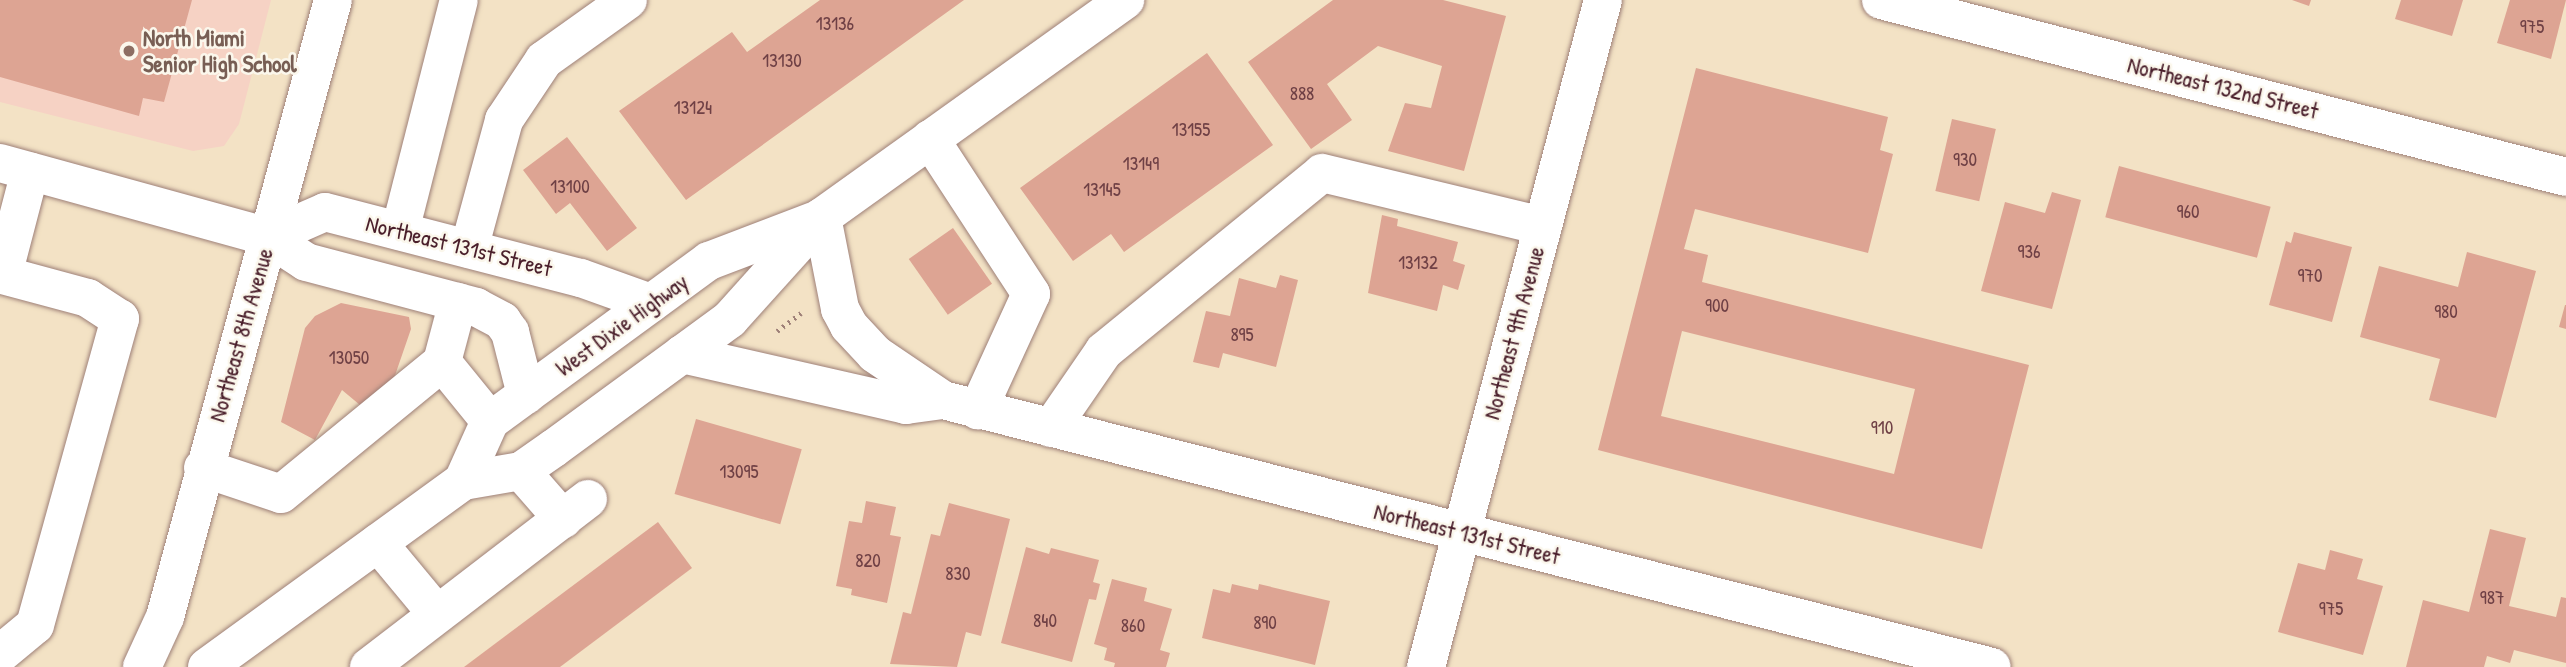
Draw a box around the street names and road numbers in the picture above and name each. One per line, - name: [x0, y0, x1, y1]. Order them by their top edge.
- street label: Northeast 132nd Street: [2125, 51, 2321, 125]
- street label: Northeast 131st Street: [363, 210, 555, 282]
- street label: Northeast 9th Avenue: [1478, 244, 1550, 422]
- street label: Northeast 8th Avenue: [203, 245, 279, 425]
- street label: West Dixie Highway: [551, 268, 693, 382]
- street label: Northeast 131st Street: [1371, 498, 1563, 570]

